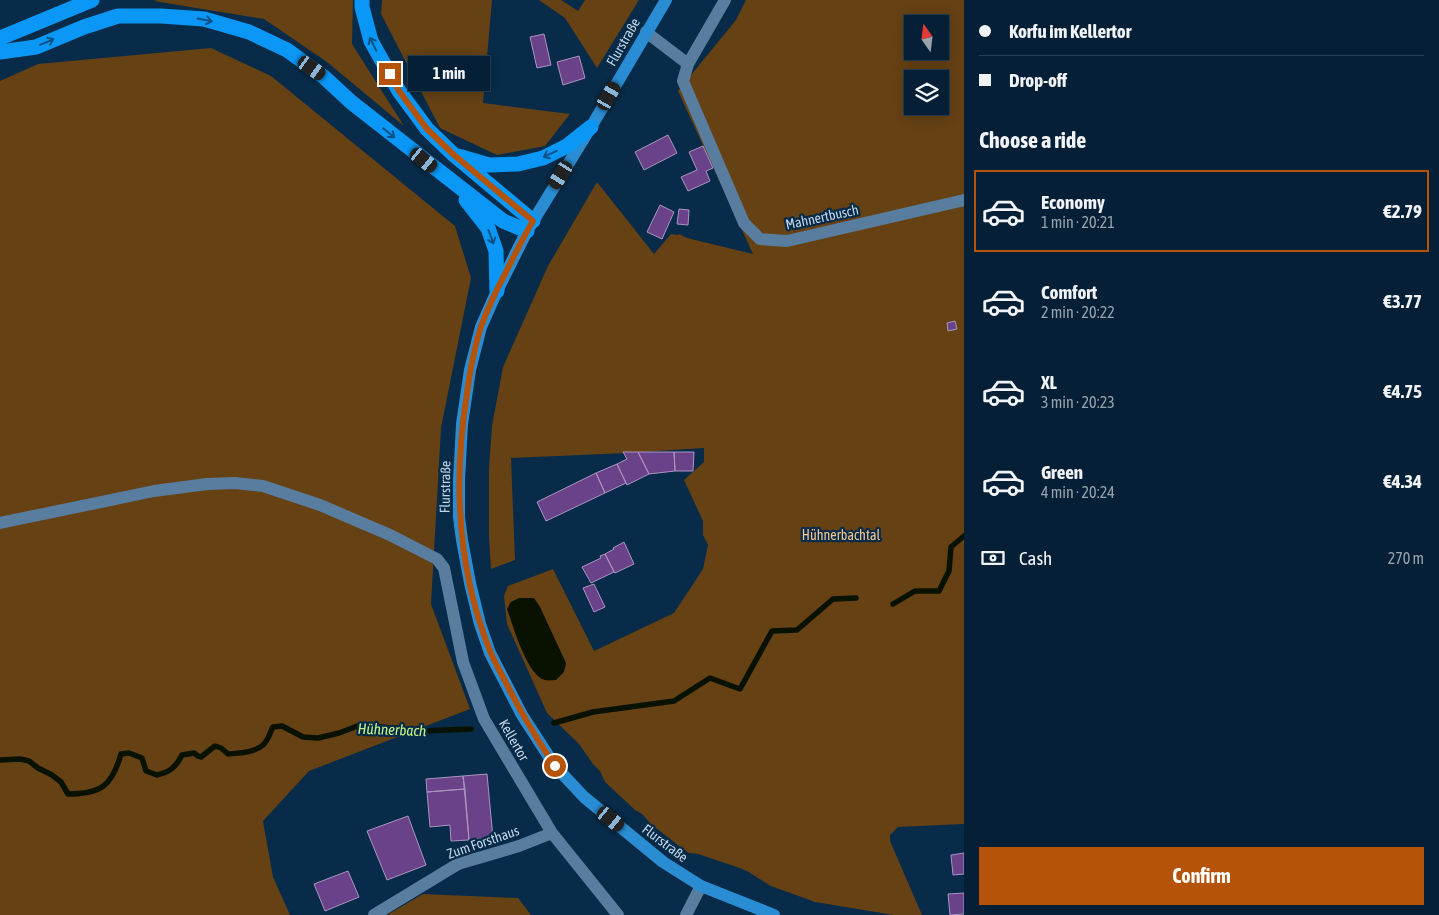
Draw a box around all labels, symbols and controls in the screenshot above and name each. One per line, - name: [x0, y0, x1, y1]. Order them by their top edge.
- street label: Flurstraße: [603, 15, 643, 69]
- north arrow: [904, 15, 949, 60]
- map controls: [904, 15, 949, 115]
- one-way arrow: [197, 16, 213, 26]
- text: Korfu im Kellertor: [1009, 20, 1131, 42]
- one-way arrow: [39, 37, 54, 46]
- one-way arrow: [368, 37, 378, 52]
- car: [295, 53, 328, 83]
- callout: 1 min: [408, 56, 490, 92]
- route end: [379, 63, 401, 85]
- text: 1 min: [433, 64, 465, 82]
- text: Drop-off: [1009, 69, 1067, 91]
- button: layers: [904, 70, 949, 115]
- car: [595, 79, 622, 113]
- one-way arrow: [383, 127, 396, 138]
- text: Choose a ride: [979, 127, 1086, 153]
- car: [407, 145, 440, 175]
- one-way arrow: [543, 150, 558, 159]
- car: [546, 158, 575, 192]
- icon: car: [981, 189, 1026, 234]
- text: Economy: [1041, 191, 1105, 213]
- text: €2.79: [1383, 200, 1422, 222]
- street label: Mahnertbusch: [784, 201, 860, 233]
- text: 1 min · 20:21: [1041, 213, 1115, 231]
- one-way arrow: [487, 229, 496, 244]
- icon: car: [981, 279, 1026, 324]
- text: Comfort: [1041, 281, 1097, 303]
- text: €3.77: [1383, 290, 1422, 312]
- text: 2 min · 20:22: [1041, 303, 1115, 321]
- icon: car: [981, 369, 1026, 414]
- text: XL: [1041, 371, 1057, 393]
- text: €4.75: [1383, 380, 1422, 402]
- text: 3 min · 20:23: [1041, 393, 1115, 411]
- icon: car: [981, 459, 1026, 504]
- street label: Flurstraße: [437, 461, 453, 513]
- text: Green: [1041, 461, 1083, 483]
- text: €4.34: [1383, 470, 1422, 492]
- text: 4 min · 20:24: [1041, 483, 1115, 501]
- park label: Hühnerbachtal: [802, 527, 880, 543]
- icon: cash: [979, 544, 1007, 572]
- text: Cash: [1019, 547, 1052, 569]
- text: 270 m: [1388, 549, 1424, 567]
- street label: Kellertor: [496, 716, 533, 764]
- water label: Hühnerbach: [357, 720, 427, 739]
- route start: [544, 755, 566, 777]
- car: [594, 804, 627, 834]
- street label: Flurstraße: [639, 821, 691, 865]
- street label: Zum Forsthaus: [445, 822, 521, 862]
- button: Confirm: [979, 847, 1424, 905]

